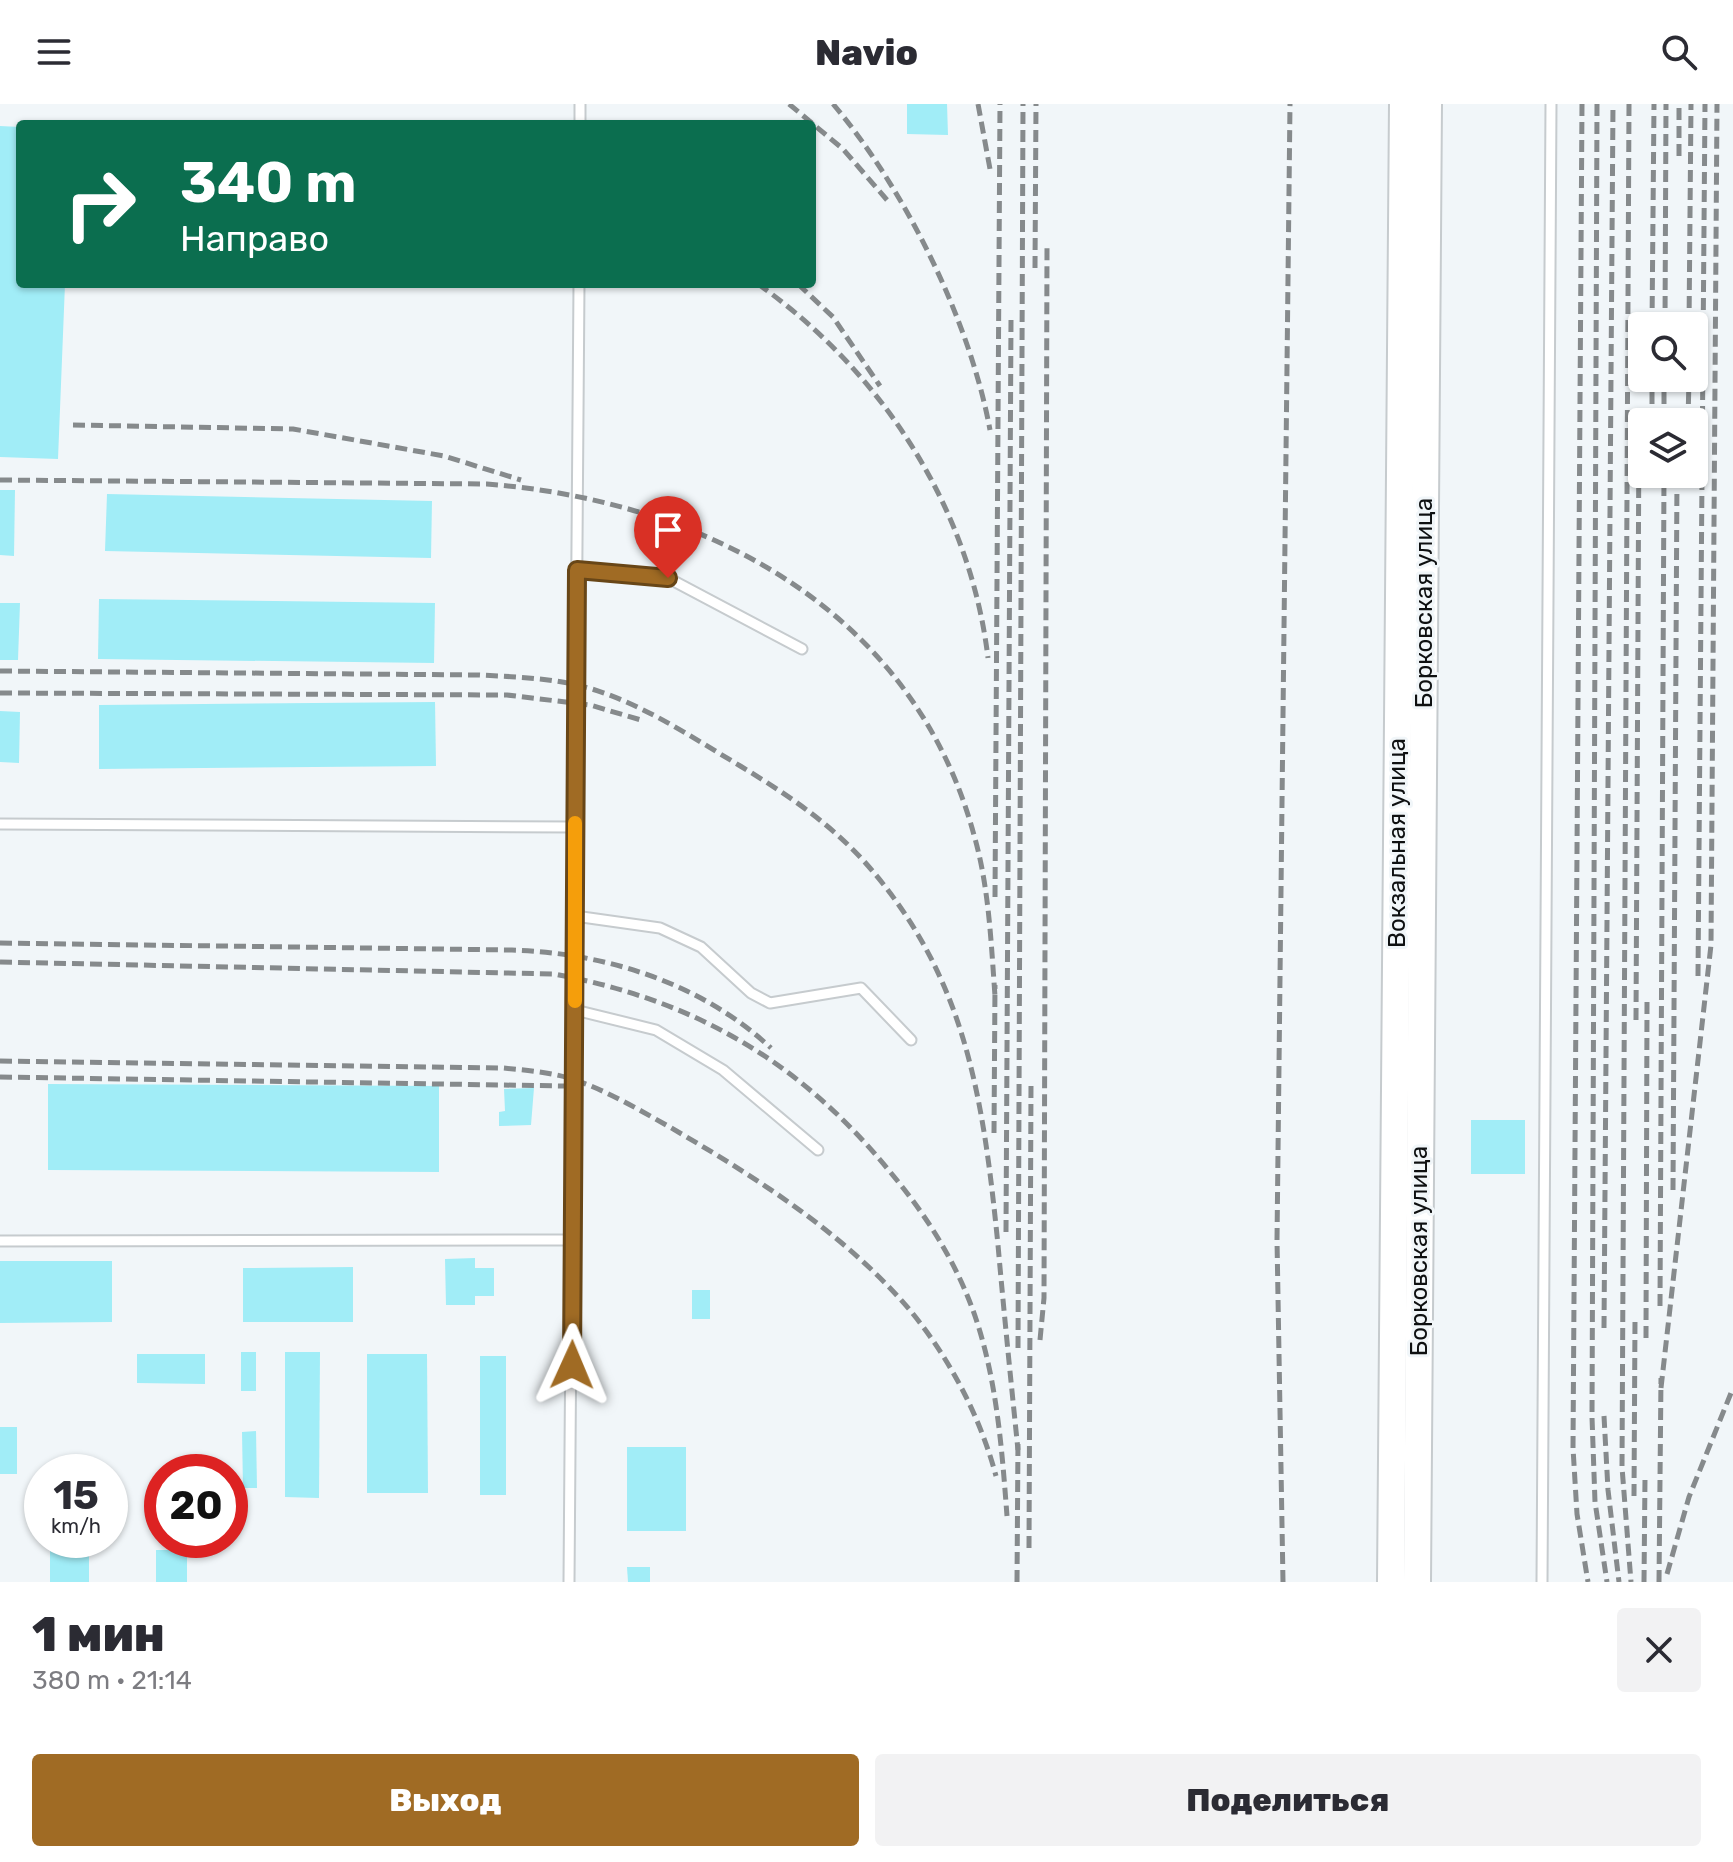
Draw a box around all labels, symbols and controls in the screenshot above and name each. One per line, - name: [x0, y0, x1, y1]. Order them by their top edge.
- icon: menu: [32, 30, 76, 74]
- icon: search: [1657, 30, 1701, 74]
- text: Navio: [815, 31, 918, 74]
- text: 340 m: [180, 150, 356, 216]
- icon: right: [48, 152, 152, 256]
- text: Направо: [180, 217, 329, 260]
- map controls: [1628, 312, 1708, 488]
- button: search: [1628, 312, 1708, 392]
- button: layers: [1628, 408, 1708, 488]
- pin: [634, 496, 702, 578]
- street label: Борковская улица: [1410, 498, 1438, 708]
- icon: arrive: [646, 508, 690, 552]
- street label: Вокзальная улица: [1383, 738, 1411, 948]
- street label: Борковская улица: [1405, 1146, 1433, 1356]
- position arrow: [530, 1323, 614, 1407]
- speed limit sign: 20: [144, 1454, 248, 1558]
- text: 15: [53, 1472, 99, 1519]
- text: km/h: [51, 1514, 101, 1538]
- text: 1 мин: [32, 1606, 165, 1663]
- button: close: [1617, 1608, 1701, 1692]
- text: 380 m · 21:14: [32, 1665, 192, 1696]
- button: Выход: [32, 1754, 859, 1846]
- button: Поделиться: [875, 1754, 1701, 1846]

